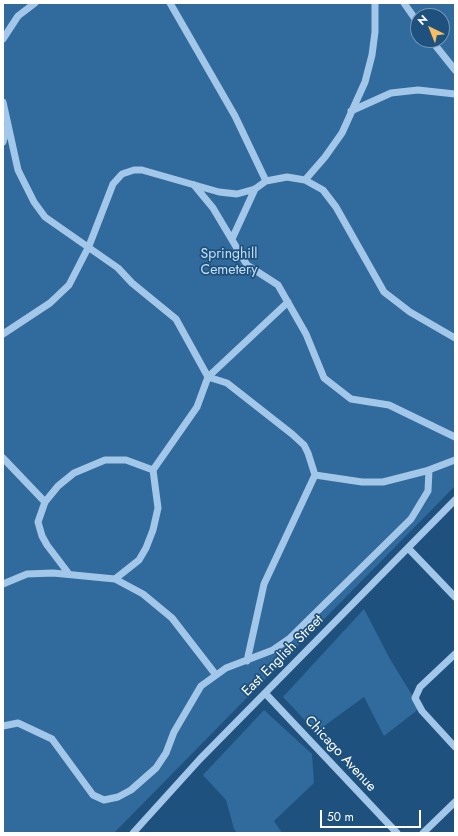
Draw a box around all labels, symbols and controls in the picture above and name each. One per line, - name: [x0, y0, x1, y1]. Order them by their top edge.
- north arrow: [410, 8, 450, 48]
- text: N: [414, 11, 431, 29]
- park label: Springhill Cemetery: [201, 247, 257, 280]
- street label: East English Street: [239, 612, 327, 700]
- street label: Chicago Avenue: [301, 713, 379, 795]
- scale bar: [322, 802, 423, 828]
- text: 50 m: [327, 808, 354, 826]

